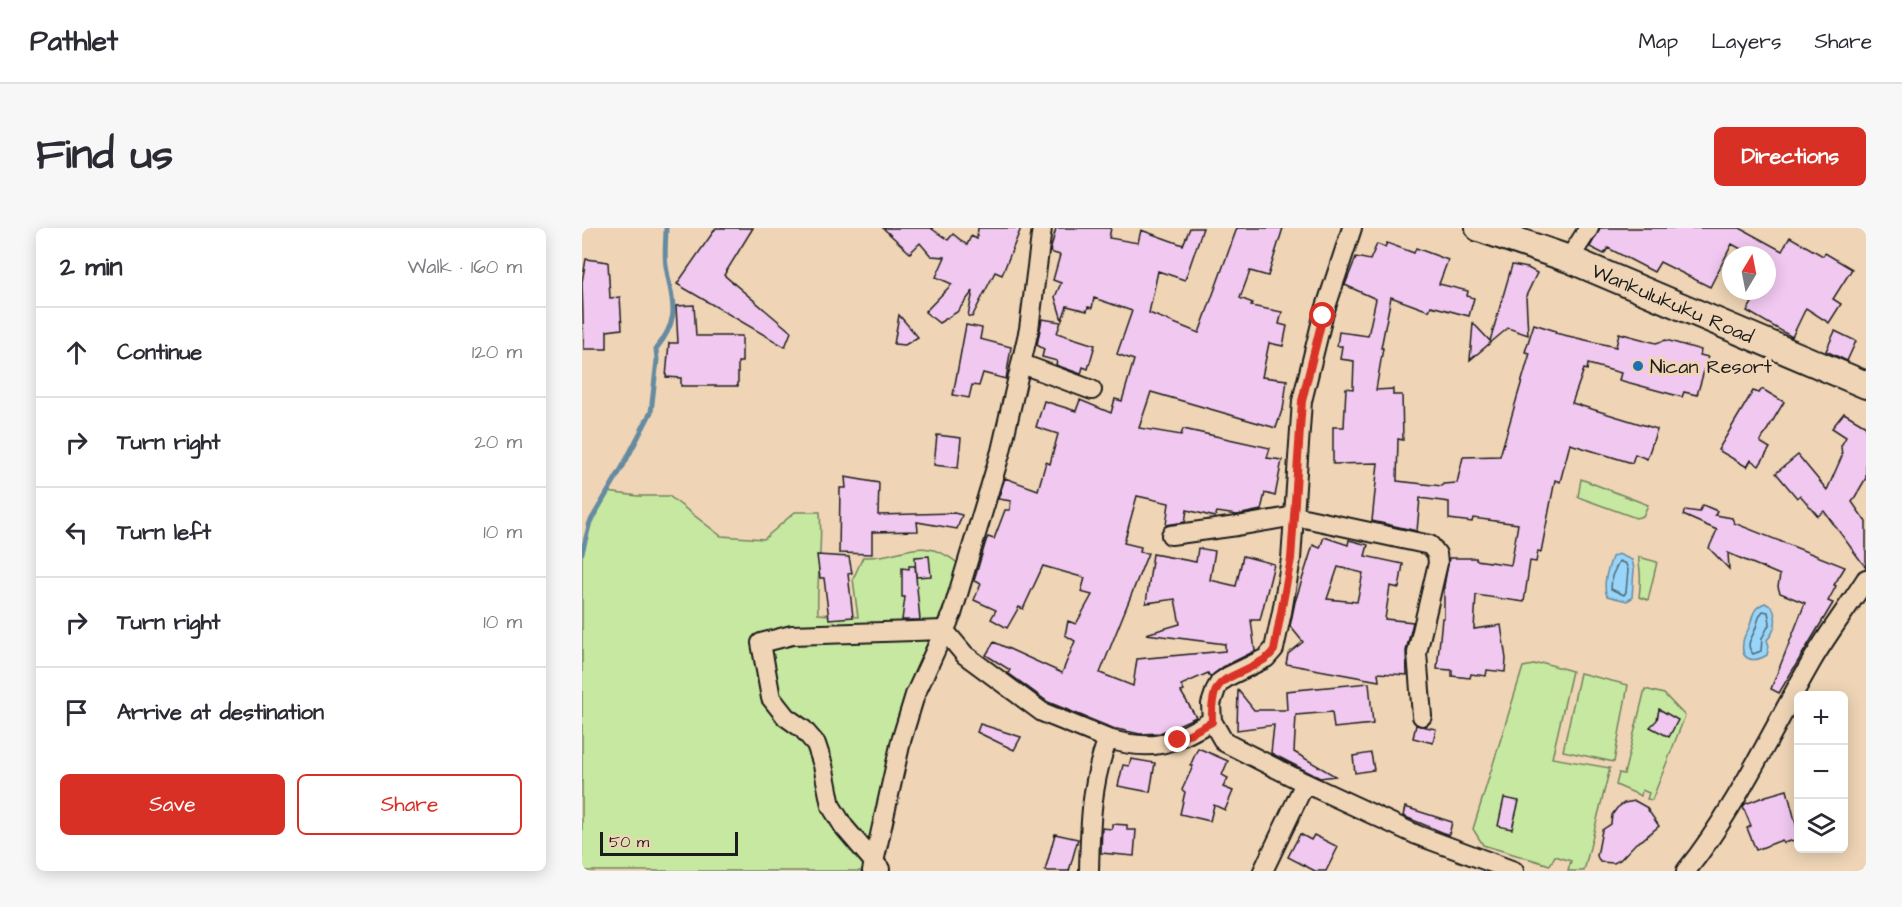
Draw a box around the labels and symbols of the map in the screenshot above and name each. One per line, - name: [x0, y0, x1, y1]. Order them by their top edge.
- north arrow: [1722, 246, 1776, 300]
- street label: Wankulukuku Road: [1587, 257, 1758, 351]
- route start: [1309, 302, 1335, 328]
- place label: Nican Resort: [1650, 353, 1772, 381]
- marker: Nican Resort: [1631, 359, 1645, 373]
- route end: [1164, 726, 1190, 752]
- scale bar: [600, 829, 738, 856]

